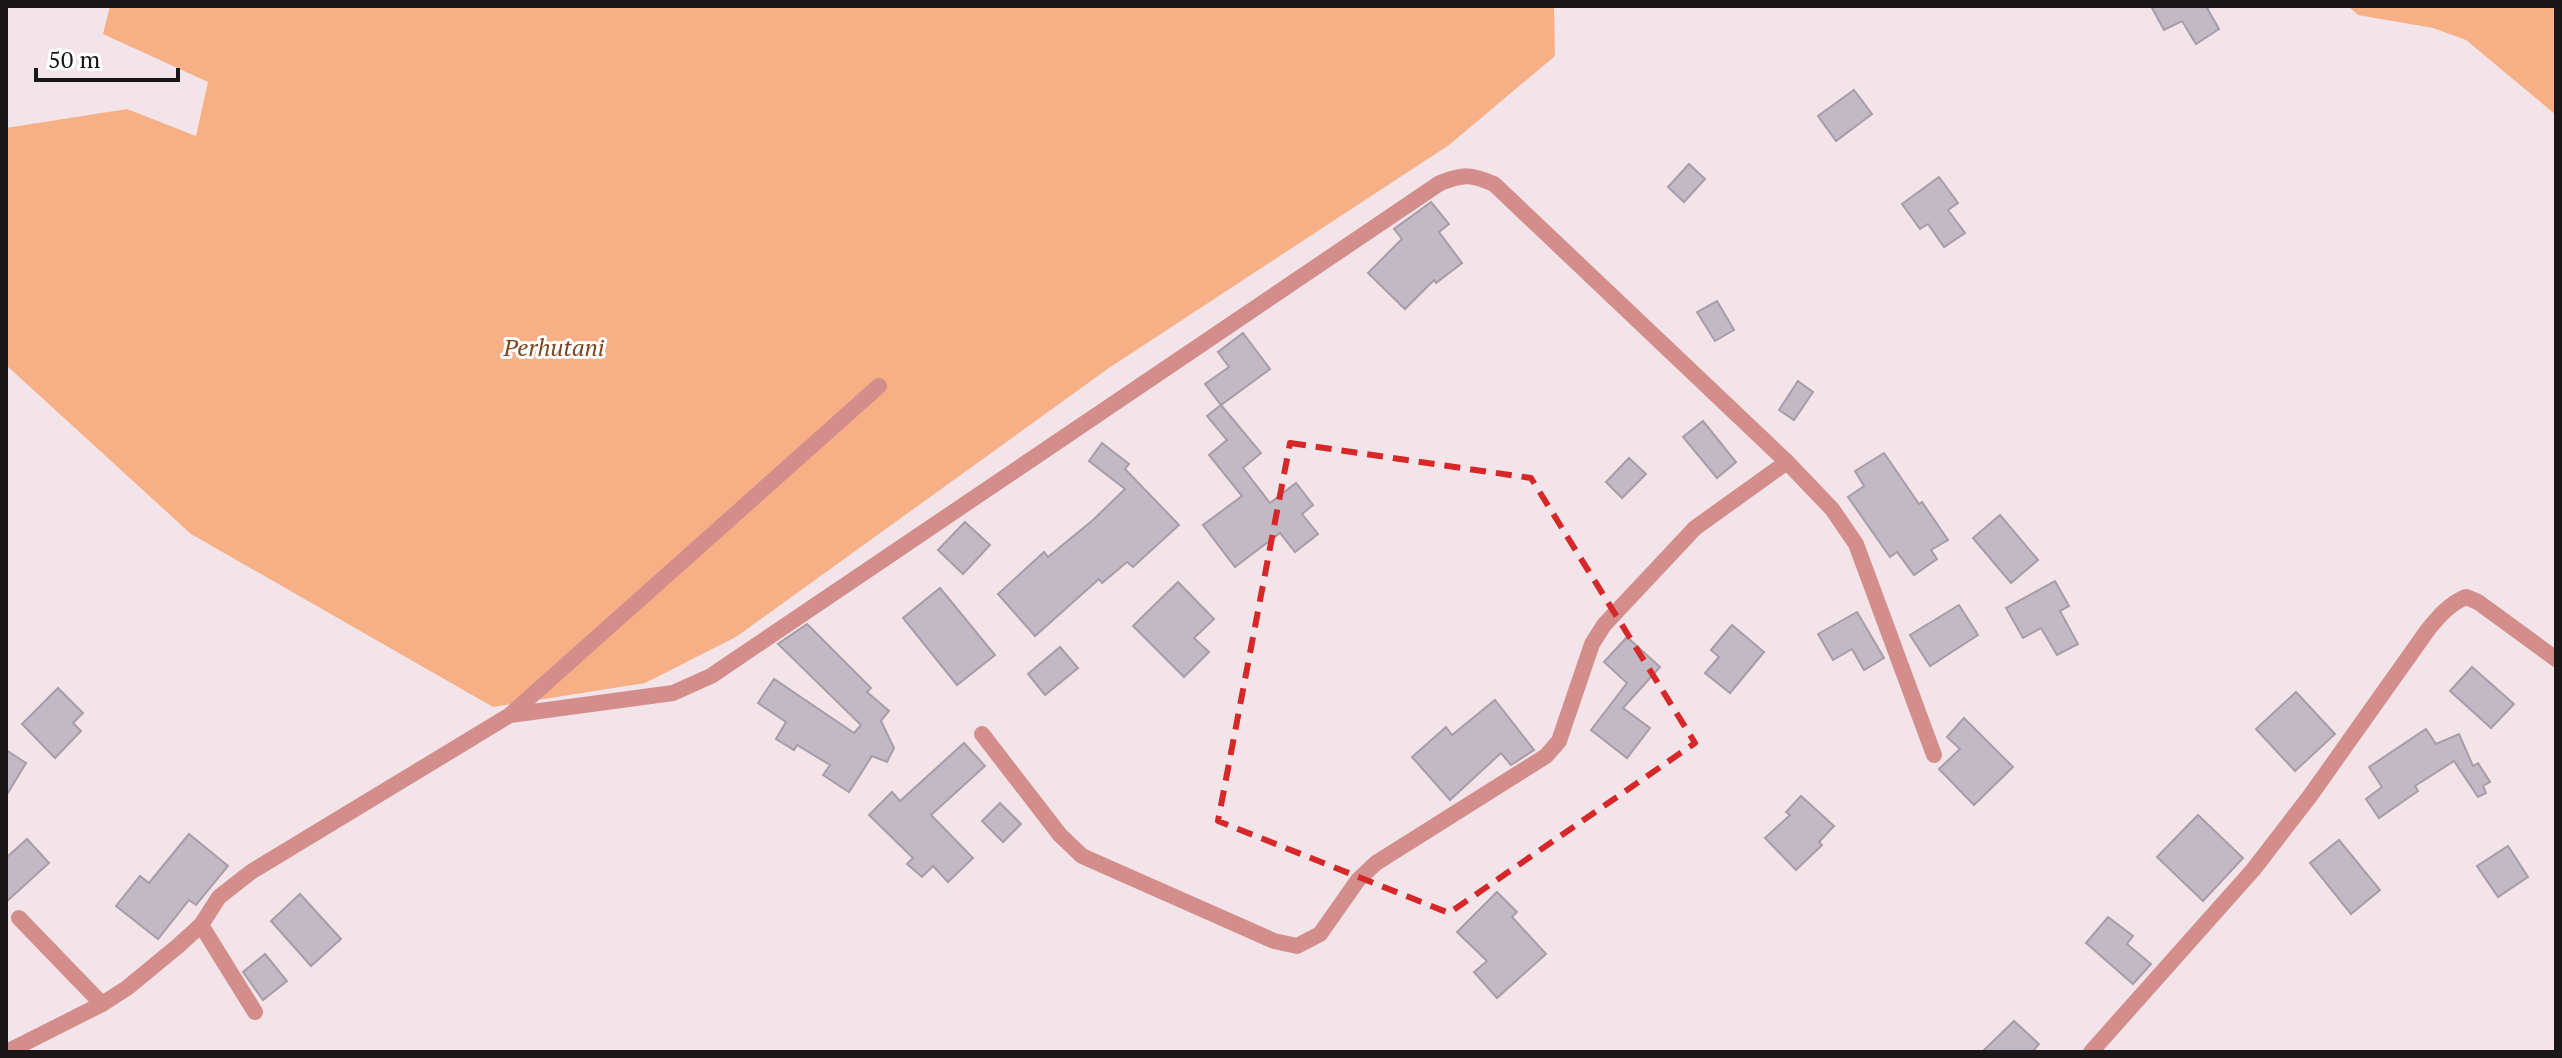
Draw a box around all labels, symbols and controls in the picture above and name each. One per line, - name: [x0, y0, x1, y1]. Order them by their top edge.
- scale bar: [36, 32, 178, 82]
- text: 50 m: [48, 43, 100, 75]
- park label: Perhutani: [503, 331, 605, 363]

